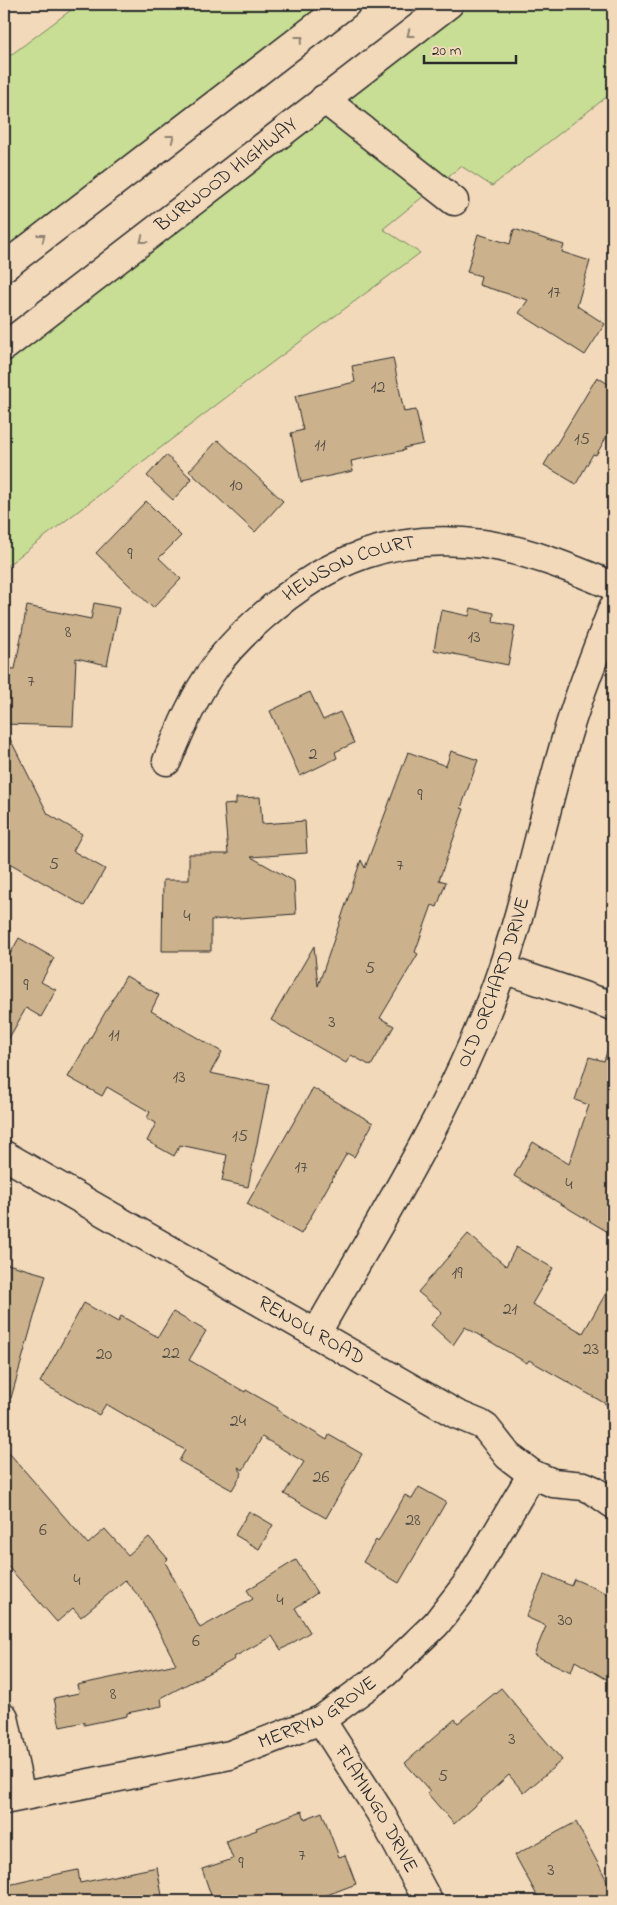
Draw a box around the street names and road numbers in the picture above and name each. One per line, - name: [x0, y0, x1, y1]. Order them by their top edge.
- street label: BURWOOD HIGHWAY: [148, 111, 304, 240]
- street label: HEWSON COURT: [277, 528, 417, 609]
- street label: OLD ORCHARD DRIVE: [450, 894, 538, 1073]
- street label: RENOU ROAD: [252, 1289, 370, 1373]
- street label: MERRYN GROVE: [254, 1669, 383, 1757]
- street label: FLAMINGO DRIVE: [326, 1739, 425, 1878]

